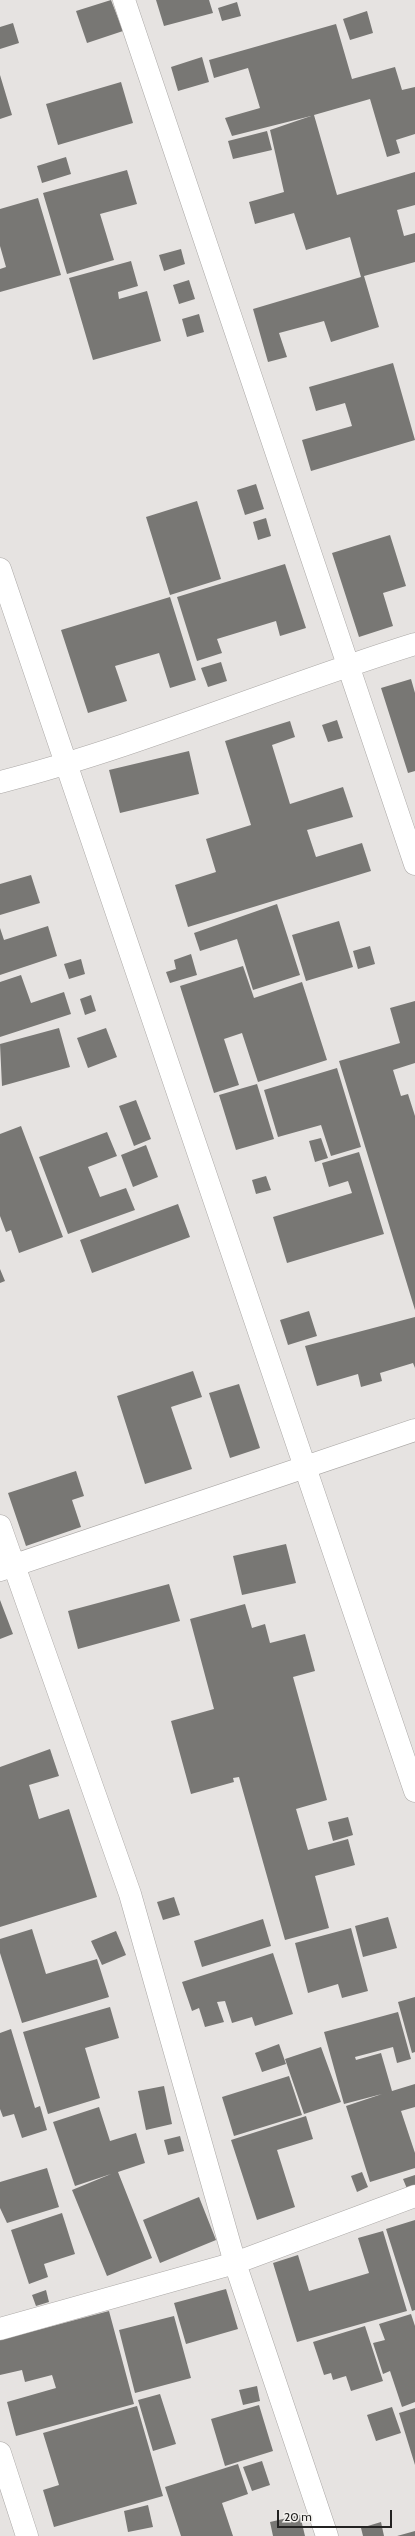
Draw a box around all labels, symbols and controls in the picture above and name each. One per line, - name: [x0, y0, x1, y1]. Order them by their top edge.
- scale bar: [279, 2502, 394, 2528]
- text: 20 m: [284, 2509, 312, 2524]

